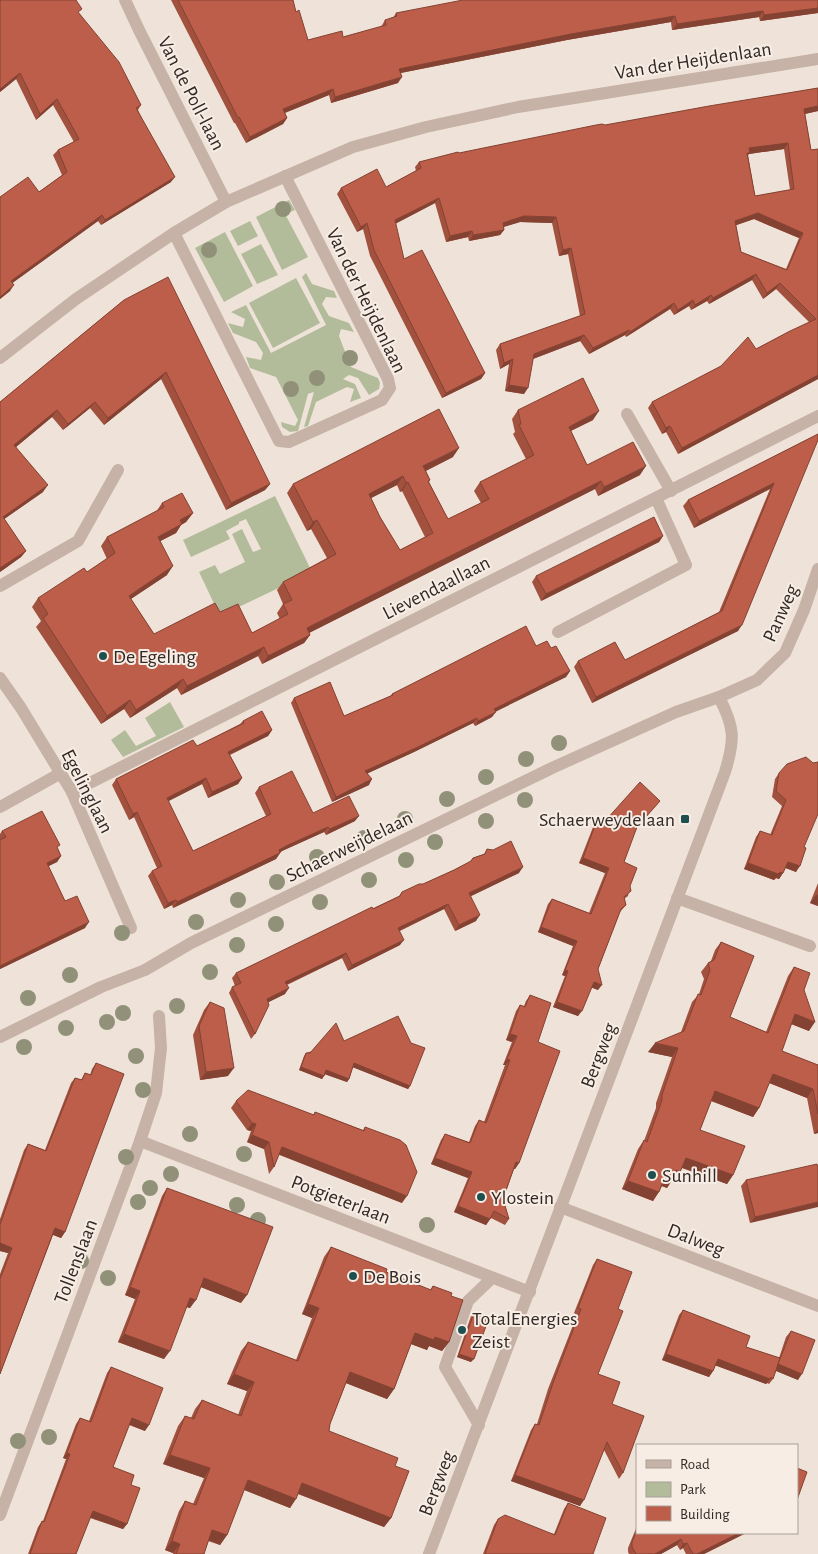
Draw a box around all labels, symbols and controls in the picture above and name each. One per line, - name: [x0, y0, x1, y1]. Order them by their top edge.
- street label: Van de Poll-laan: [154, 33, 228, 154]
- street label: Van der Heijdenlaan: [613, 39, 773, 83]
- street label: Van der Heijdenlaan: [322, 225, 410, 376]
- street label: Lievendaallaan: [380, 552, 493, 623]
- street label: Panweg: [759, 581, 803, 645]
- place label: De Egeling: [113, 647, 196, 667]
- marker: De Egeling: [97, 650, 109, 662]
- street label: Egelinglaan: [58, 746, 117, 837]
- street label: Schaerweijdelaan: [283, 808, 416, 886]
- place label: Schaerweydelaan: [539, 810, 675, 830]
- marker: Schaerweydelaan: [679, 813, 691, 825]
- street label: Bergweg: [577, 1020, 621, 1091]
- place label: Sunhill: [662, 1166, 717, 1186]
- marker: Sunhill: [646, 1169, 658, 1181]
- street label: Potgieterlaan: [288, 1172, 393, 1228]
- place label: Ylostein: [491, 1188, 554, 1208]
- marker: Ylostein: [475, 1191, 487, 1203]
- street label: Tollenslaan: [51, 1216, 101, 1306]
- street label: Dalweg: [664, 1220, 727, 1260]
- place label: De Bois: [363, 1267, 421, 1287]
- marker: De Bois: [347, 1270, 359, 1282]
- place label: TotalEnergies Zeist: [472, 1309, 578, 1352]
- marker: TotalEnergies Zeist: [456, 1324, 468, 1336]
- legend: [636, 1444, 798, 1534]
- street label: Bergweg: [415, 1448, 459, 1519]
- text: Road: [680, 1457, 710, 1472]
- text: Park: [680, 1482, 706, 1497]
- text: Building: [680, 1507, 730, 1522]

